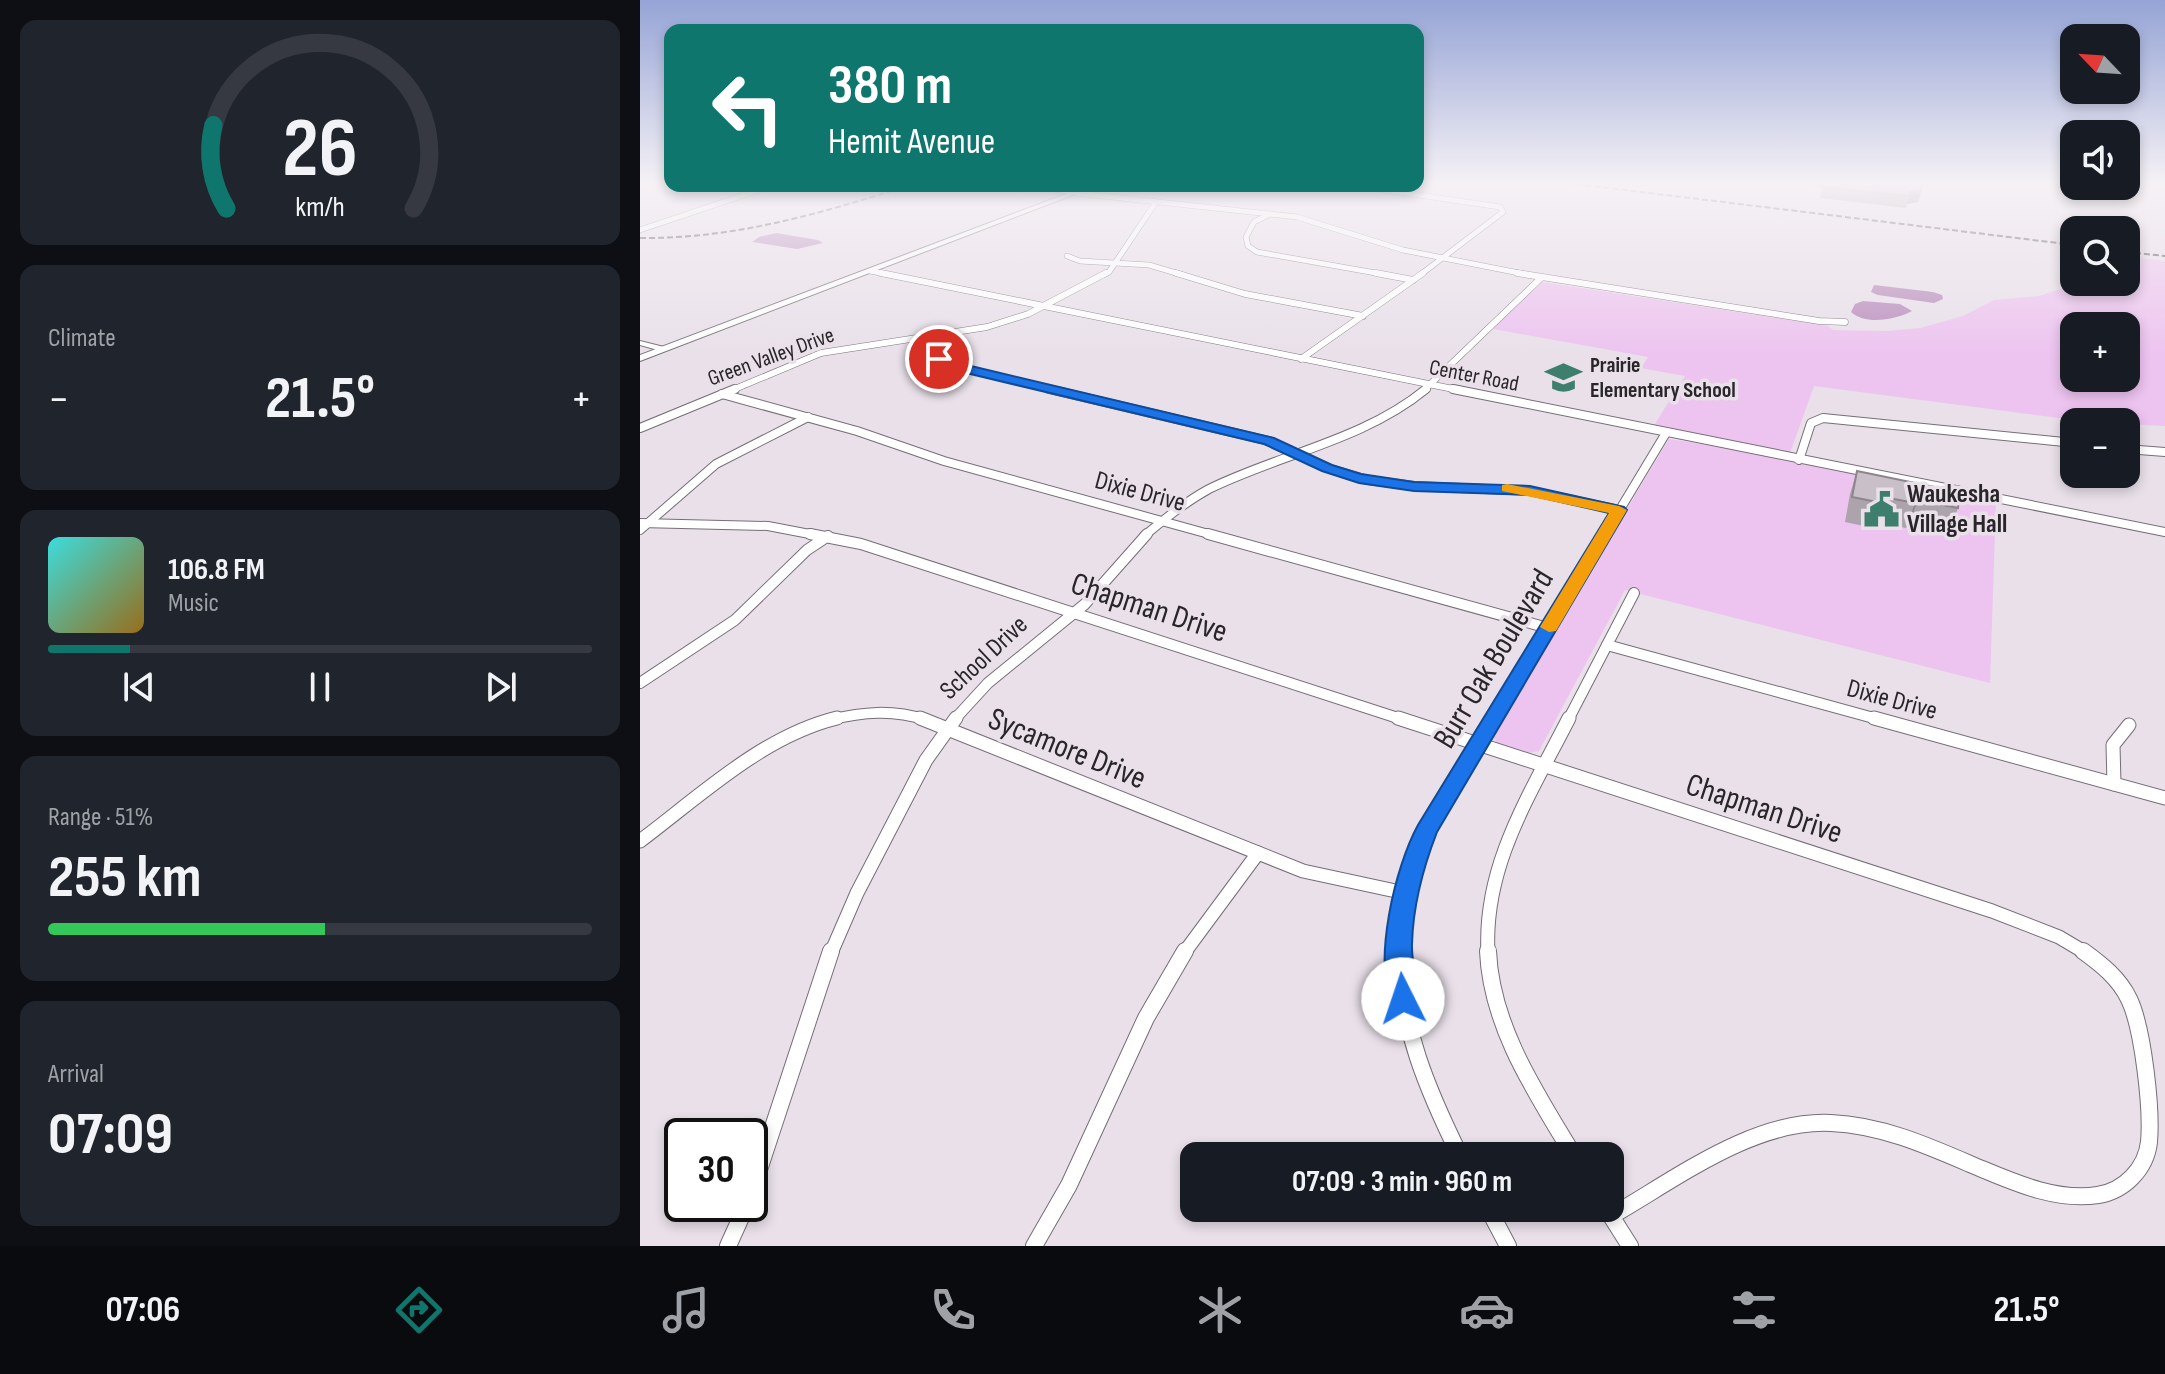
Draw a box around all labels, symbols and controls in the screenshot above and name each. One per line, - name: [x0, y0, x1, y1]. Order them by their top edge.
- north arrow: [2060, 24, 2140, 104]
- map controls: [2060, 24, 2140, 488]
- text: 380 m: [828, 53, 952, 120]
- icon: left: [696, 56, 800, 160]
- text: 26: [282, 99, 358, 199]
- button: sound: [2060, 120, 2140, 200]
- text: Hemit Avenue: [828, 121, 995, 164]
- text: km/h: [295, 190, 345, 225]
- button: search: [2060, 216, 2140, 296]
- button: +: [2060, 312, 2140, 392]
- street label: Green Valley Drive: [704, 322, 838, 392]
- text: Climate: [48, 323, 116, 354]
- pin: [905, 325, 973, 393]
- icon: arrive: [917, 337, 961, 381]
- place label: Prairie Elementary School: [1590, 352, 1736, 404]
- street label: Center Road: [1427, 354, 1521, 398]
- school or university icon: Prairie Elementary School: [1545, 359, 1583, 397]
- text: 21.5°: [265, 363, 375, 435]
- text: −: [48, 373, 70, 426]
- text: +: [570, 373, 592, 426]
- button: −: [2060, 408, 2140, 488]
- street label: Dixie Drive: [1091, 465, 1189, 519]
- place label: Waukesha Village Hall: [1907, 479, 2007, 540]
- public building icon: Waukesha Village Hall: [1862, 490, 1900, 528]
- text: 106.8 FM: [168, 552, 265, 588]
- street label: Burr Oak Boulevard: [1425, 562, 1563, 756]
- street label: Chapman Drive: [1066, 564, 1232, 652]
- text: Music: [168, 588, 219, 619]
- street label: School Drive: [934, 610, 1034, 706]
- icon: previous: [117, 665, 161, 709]
- icon: pause: [298, 665, 342, 709]
- icon: next: [479, 665, 523, 709]
- street label: Dixie Drive: [1843, 673, 1941, 727]
- street label: Sycamore Drive: [982, 700, 1152, 798]
- street label: Chapman Drive: [1681, 765, 1847, 853]
- text: Range · 51%: [48, 802, 153, 833]
- text: 255 km: [48, 842, 201, 914]
- position arrow: [1361, 957, 1445, 1041]
- text: Arrival: [48, 1059, 104, 1090]
- text: 07:09: [48, 1099, 173, 1171]
- speed limit sign: 30: [664, 1118, 768, 1222]
- text: 07:09 · 3 min · 960 m: [1292, 1164, 1512, 1200]
- icon: directions: [391, 1282, 447, 1338]
- icon: music: [658, 1282, 714, 1338]
- icon: phone: [925, 1282, 981, 1338]
- icon: climate: [1192, 1282, 1248, 1338]
- icon: car: [1459, 1282, 1515, 1338]
- icon: filters: [1726, 1282, 1782, 1338]
- text: 07:06: [106, 1289, 180, 1332]
- text: 21.5°: [1993, 1289, 2059, 1332]

